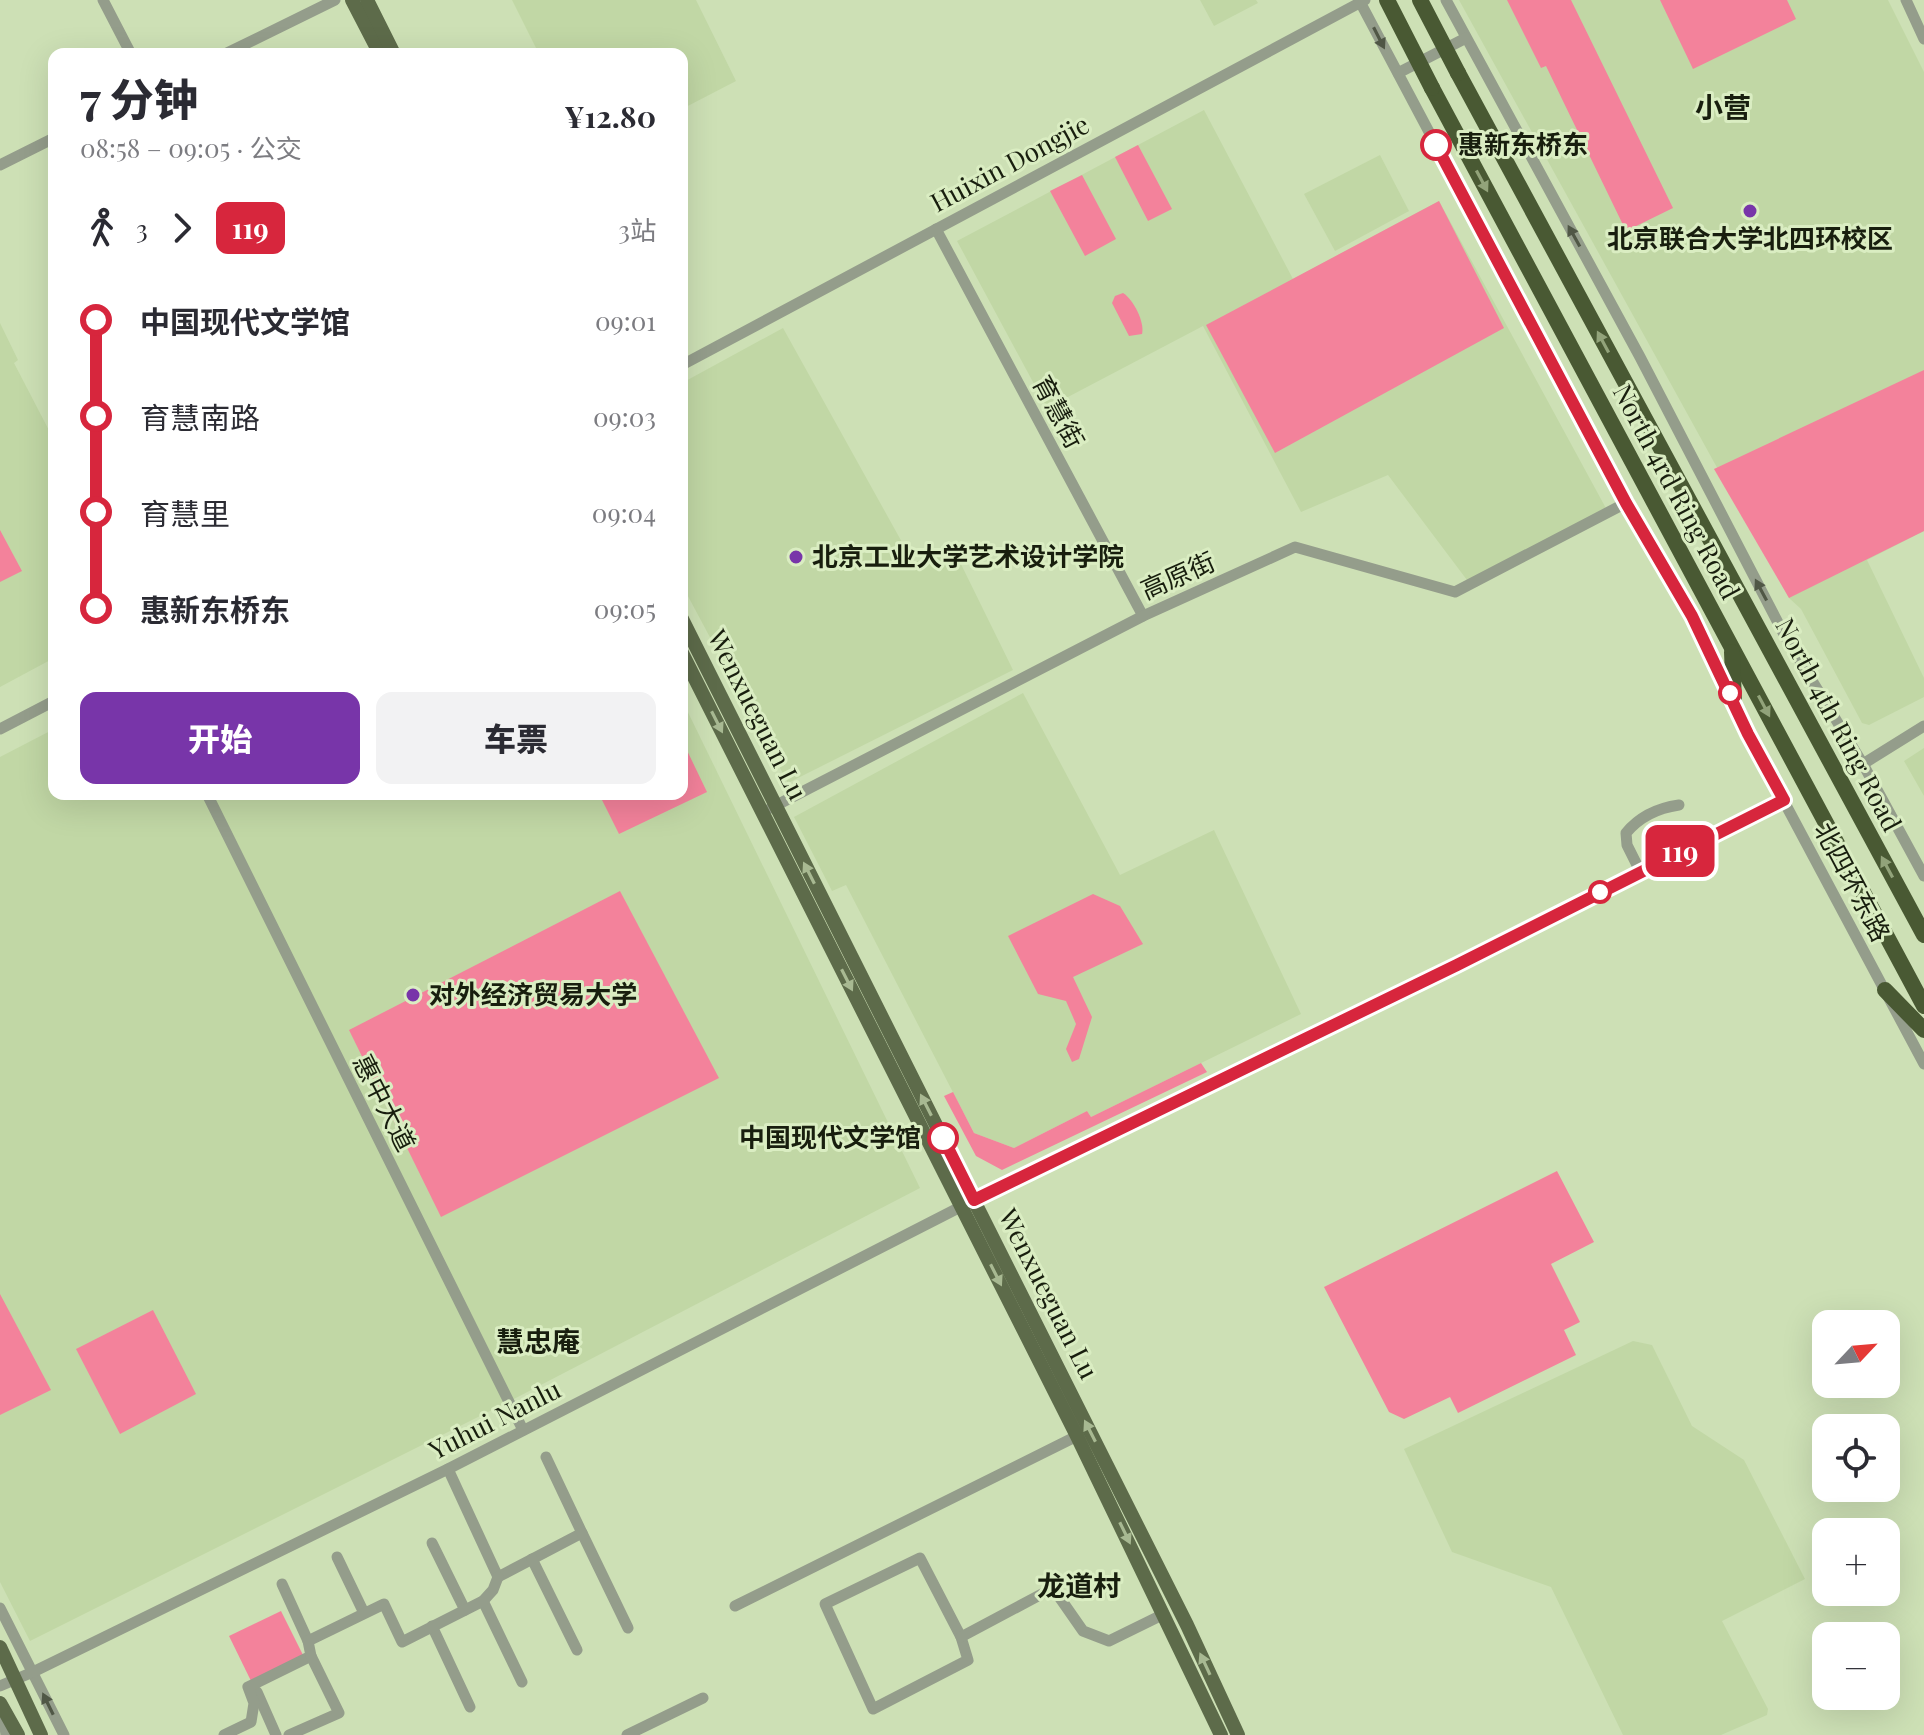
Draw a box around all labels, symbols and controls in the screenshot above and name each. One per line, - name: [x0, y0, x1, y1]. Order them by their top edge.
- one-way arrow: [1373, 26, 1386, 49]
- text: 7 分钟: [80, 68, 198, 127]
- district label: 小营: [1695, 88, 1751, 125]
- text: ¥12.80: [564, 96, 656, 136]
- street label: Huixin Dongjie: [924, 106, 1095, 219]
- place label: 惠新东桥东: [1458, 126, 1588, 161]
- text: 08:58 – 09:05 · 公交: [80, 130, 302, 165]
- marker: 惠新东桥东: [1421, 130, 1451, 160]
- one-way arrow: [1475, 170, 1489, 193]
- marker: 北京联合大学北四环校区: [1741, 202, 1759, 220]
- icon: walk: [80, 206, 124, 250]
- icon: forward: [160, 206, 204, 250]
- text: 119: [232, 209, 269, 246]
- text: 3: [136, 211, 148, 246]
- text: 3站: [618, 212, 656, 247]
- place label: 北京联合大学北四环校区: [1607, 220, 1893, 255]
- one-way arrow: [1567, 225, 1581, 247]
- text: 中国现代文学馆: [140, 301, 350, 341]
- text: 09:01: [595, 303, 656, 338]
- one-way arrow: [1597, 331, 1610, 354]
- street label: 育慧街: [1026, 369, 1093, 454]
- street label: North 4rd Ring Road: [1606, 378, 1749, 605]
- text: 育慧南路: [140, 397, 260, 437]
- text: 09:03: [593, 399, 656, 434]
- text: 育慧里: [140, 493, 230, 533]
- text: 09:04: [592, 495, 656, 530]
- place label: 北京工业大学艺术设计学院: [812, 538, 1124, 573]
- street label: 高原街: [1135, 543, 1220, 606]
- marker: 北京工业大学艺术设计学院: [787, 548, 805, 566]
- one-way arrow: [1755, 578, 1768, 601]
- text: 惠新东桥东: [140, 589, 290, 629]
- text: 09:05: [594, 591, 656, 626]
- street label: North 4th Ring Road: [1768, 611, 1910, 837]
- street label: Wenxueguan Lu: [700, 622, 816, 805]
- unlabelled marker: [1719, 682, 1741, 704]
- button: 开始: [80, 692, 360, 784]
- button: 车票: [376, 692, 656, 784]
- one-way arrow: [1757, 695, 1770, 718]
- one-way arrow: [710, 711, 724, 734]
- street label: 北四环东路: [1807, 816, 1899, 947]
- line badge: 119: [1634, 825, 1726, 877]
- text: 119: [1662, 832, 1698, 869]
- one-way arrow: [1880, 855, 1894, 878]
- one-way arrow: [803, 861, 816, 884]
- unlabelled marker: [1589, 881, 1611, 903]
- one-way arrow: [840, 968, 854, 991]
- place label: 对外经济贸易大学: [429, 976, 637, 1011]
- marker: 对外经济贸易大学: [404, 986, 422, 1004]
- street label: 惠中大道: [346, 1048, 425, 1157]
- one-way arrow: [919, 1093, 933, 1116]
- place label: 中国现代文学馆: [739, 1119, 921, 1154]
- marker: 中国现代文学馆: [928, 1123, 958, 1153]
- street label: Wenxueguan Lu: [991, 1201, 1107, 1384]
- one-way arrow: [990, 1264, 1003, 1287]
- north arrow: [1812, 1310, 1900, 1398]
- map controls: [1812, 1310, 1900, 1710]
- district label: 慧忠庵: [496, 1322, 580, 1359]
- street label: Yuhui Nanlu: [422, 1371, 566, 1467]
- button: locate: [1812, 1414, 1900, 1502]
- one-way arrow: [1084, 1419, 1097, 1442]
- button: +: [1812, 1518, 1900, 1606]
- one-way arrow: [1118, 1522, 1132, 1545]
- district label: 龙道村: [1037, 1566, 1121, 1603]
- button: −: [1812, 1622, 1900, 1710]
- one-way arrow: [1198, 1652, 1212, 1676]
- one-way arrow: [42, 1692, 55, 1715]

